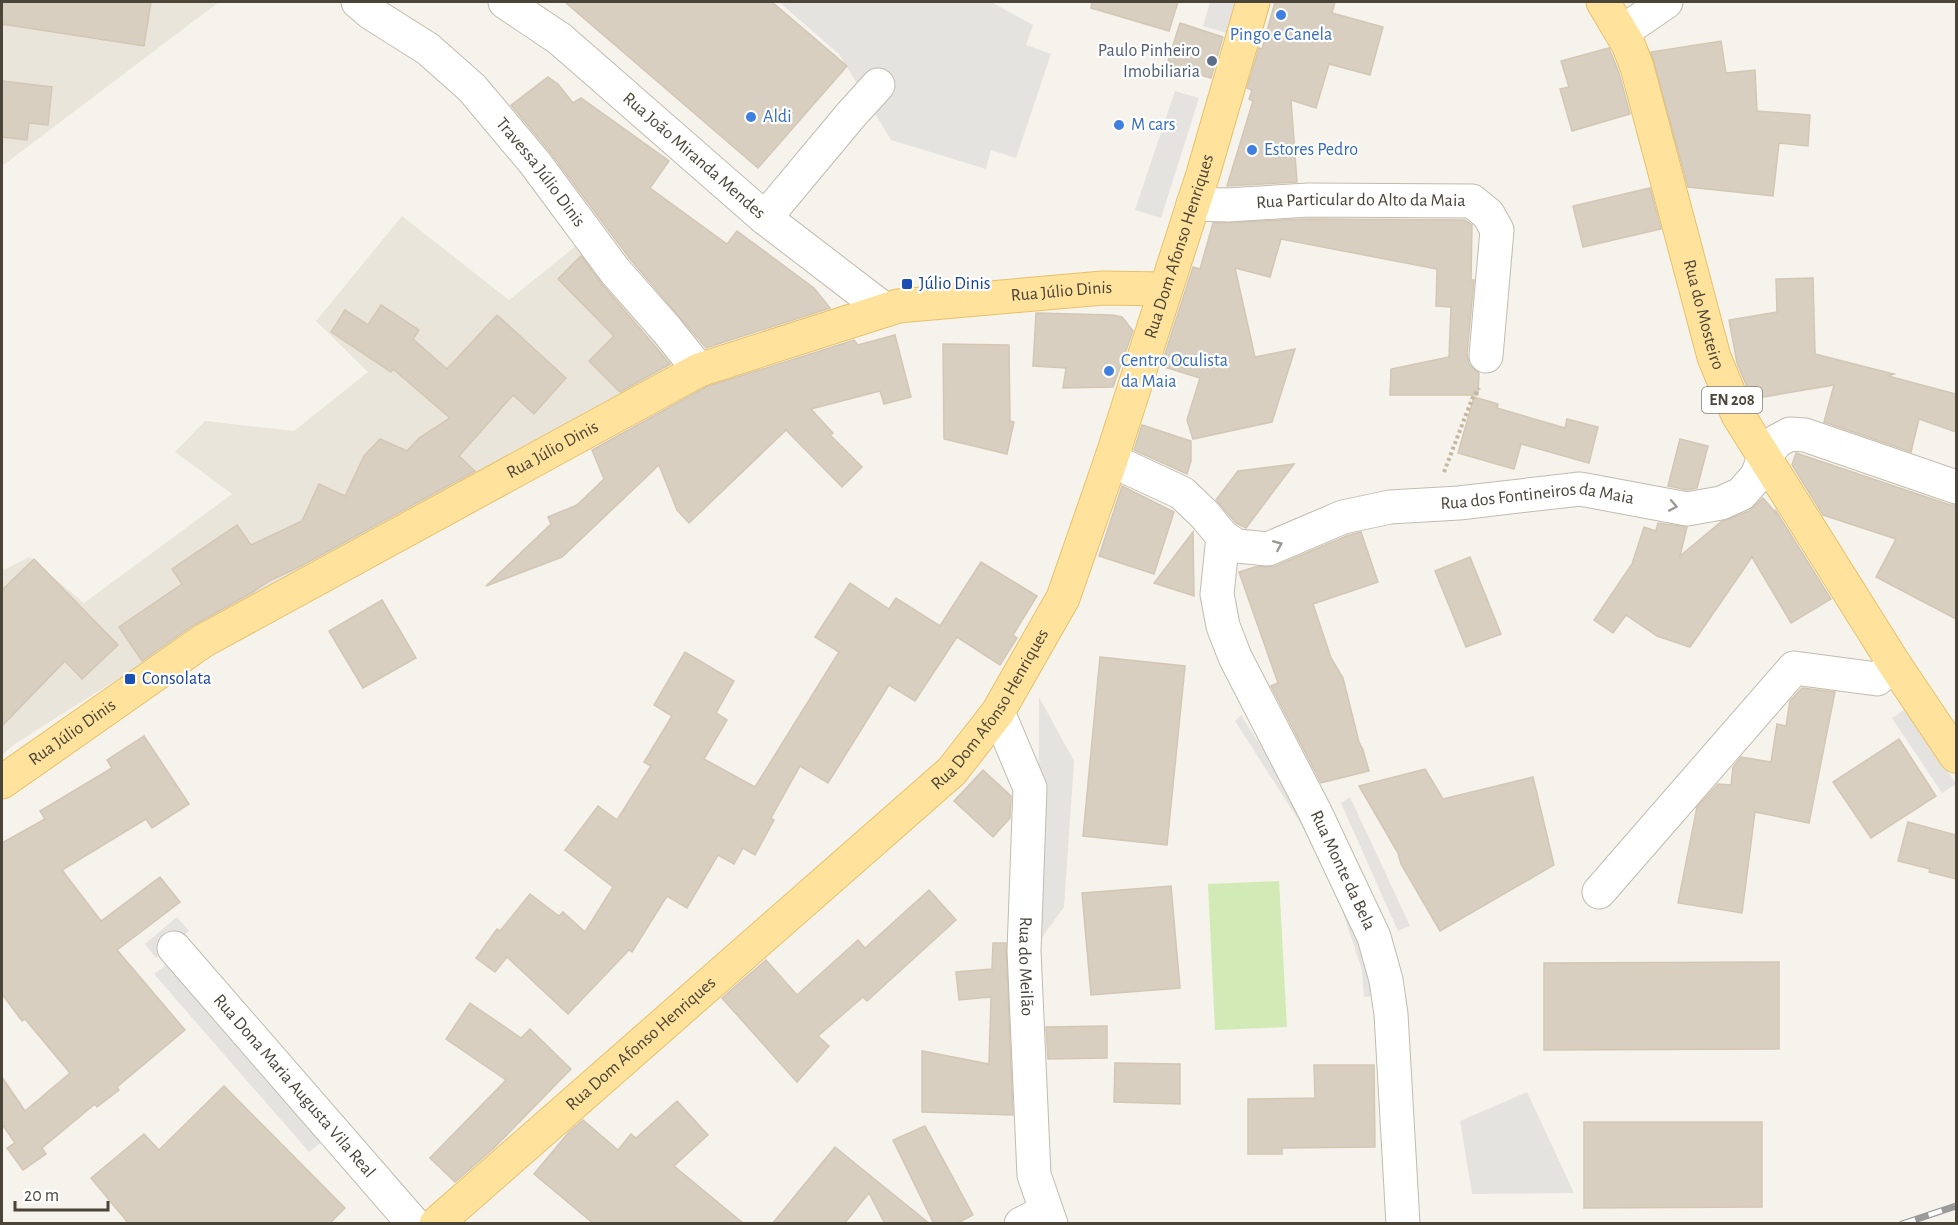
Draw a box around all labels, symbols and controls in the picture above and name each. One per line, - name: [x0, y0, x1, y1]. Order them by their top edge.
- marker: Pingo e Canela: [1274, 8, 1288, 22]
- place label: Pingo e Canela: [1230, 26, 1332, 44]
- place label: Paulo Pinheiro Imobiliaria: [1098, 42, 1200, 81]
- marker: Paulo Pinheiro Imobiliaria: [1205, 54, 1219, 68]
- street label: Rua João Miranda Mendes: [619, 89, 768, 223]
- place label: Aldi: [763, 108, 792, 126]
- marker: Aldi: [744, 110, 758, 124]
- street label: Travessa Júlio Dinis: [492, 114, 588, 231]
- place label: M cars: [1131, 116, 1176, 134]
- marker: M cars: [1112, 118, 1126, 132]
- place label: Estores Pedro: [1264, 141, 1358, 159]
- marker: Estores Pedro: [1245, 143, 1259, 157]
- street label: Rua Dom Afonso Henriques: [1142, 152, 1217, 341]
- street label: Rua Particular do Alto da Maia: [1256, 191, 1466, 212]
- street label: Rua do Mosteiro: [1680, 258, 1727, 373]
- place label: Júlio Dinis: [919, 275, 990, 293]
- marker: Júlio Dinis: [900, 277, 914, 291]
- street label: Rua Júlio Dinis: [1010, 279, 1112, 305]
- place label: Centro Oculista da Maia: [1121, 352, 1228, 391]
- marker: Centro Oculista da Maia: [1102, 364, 1116, 378]
- road number: EN 208: [1702, 387, 1762, 413]
- street label: Rua Júlio Dinis: [504, 418, 602, 482]
- street label: Rua dos Fontineiros da Maia: [1440, 480, 1635, 513]
- one-way arrow: [1668, 499, 1678, 512]
- one-way arrow: [1272, 540, 1283, 552]
- street label: Rua Dom Afonso Henriques: [928, 626, 1052, 794]
- place label: Consolata: [142, 670, 211, 688]
- marker: Consolata: [123, 672, 137, 686]
- street label: Rua Júlio Dinis: [26, 696, 119, 769]
- street label: Rua Monte da Bela: [1307, 808, 1378, 933]
- street label: Rua do Meilão: [1015, 916, 1036, 1017]
- street label: Rua Dom Afonso Henriques: [563, 974, 720, 1114]
- street label: Rua Dona Maria Augusta Vila Real: [210, 991, 378, 1181]
- scale bar: [15, 1174, 108, 1212]
- text: 20 m: [24, 1187, 59, 1205]

